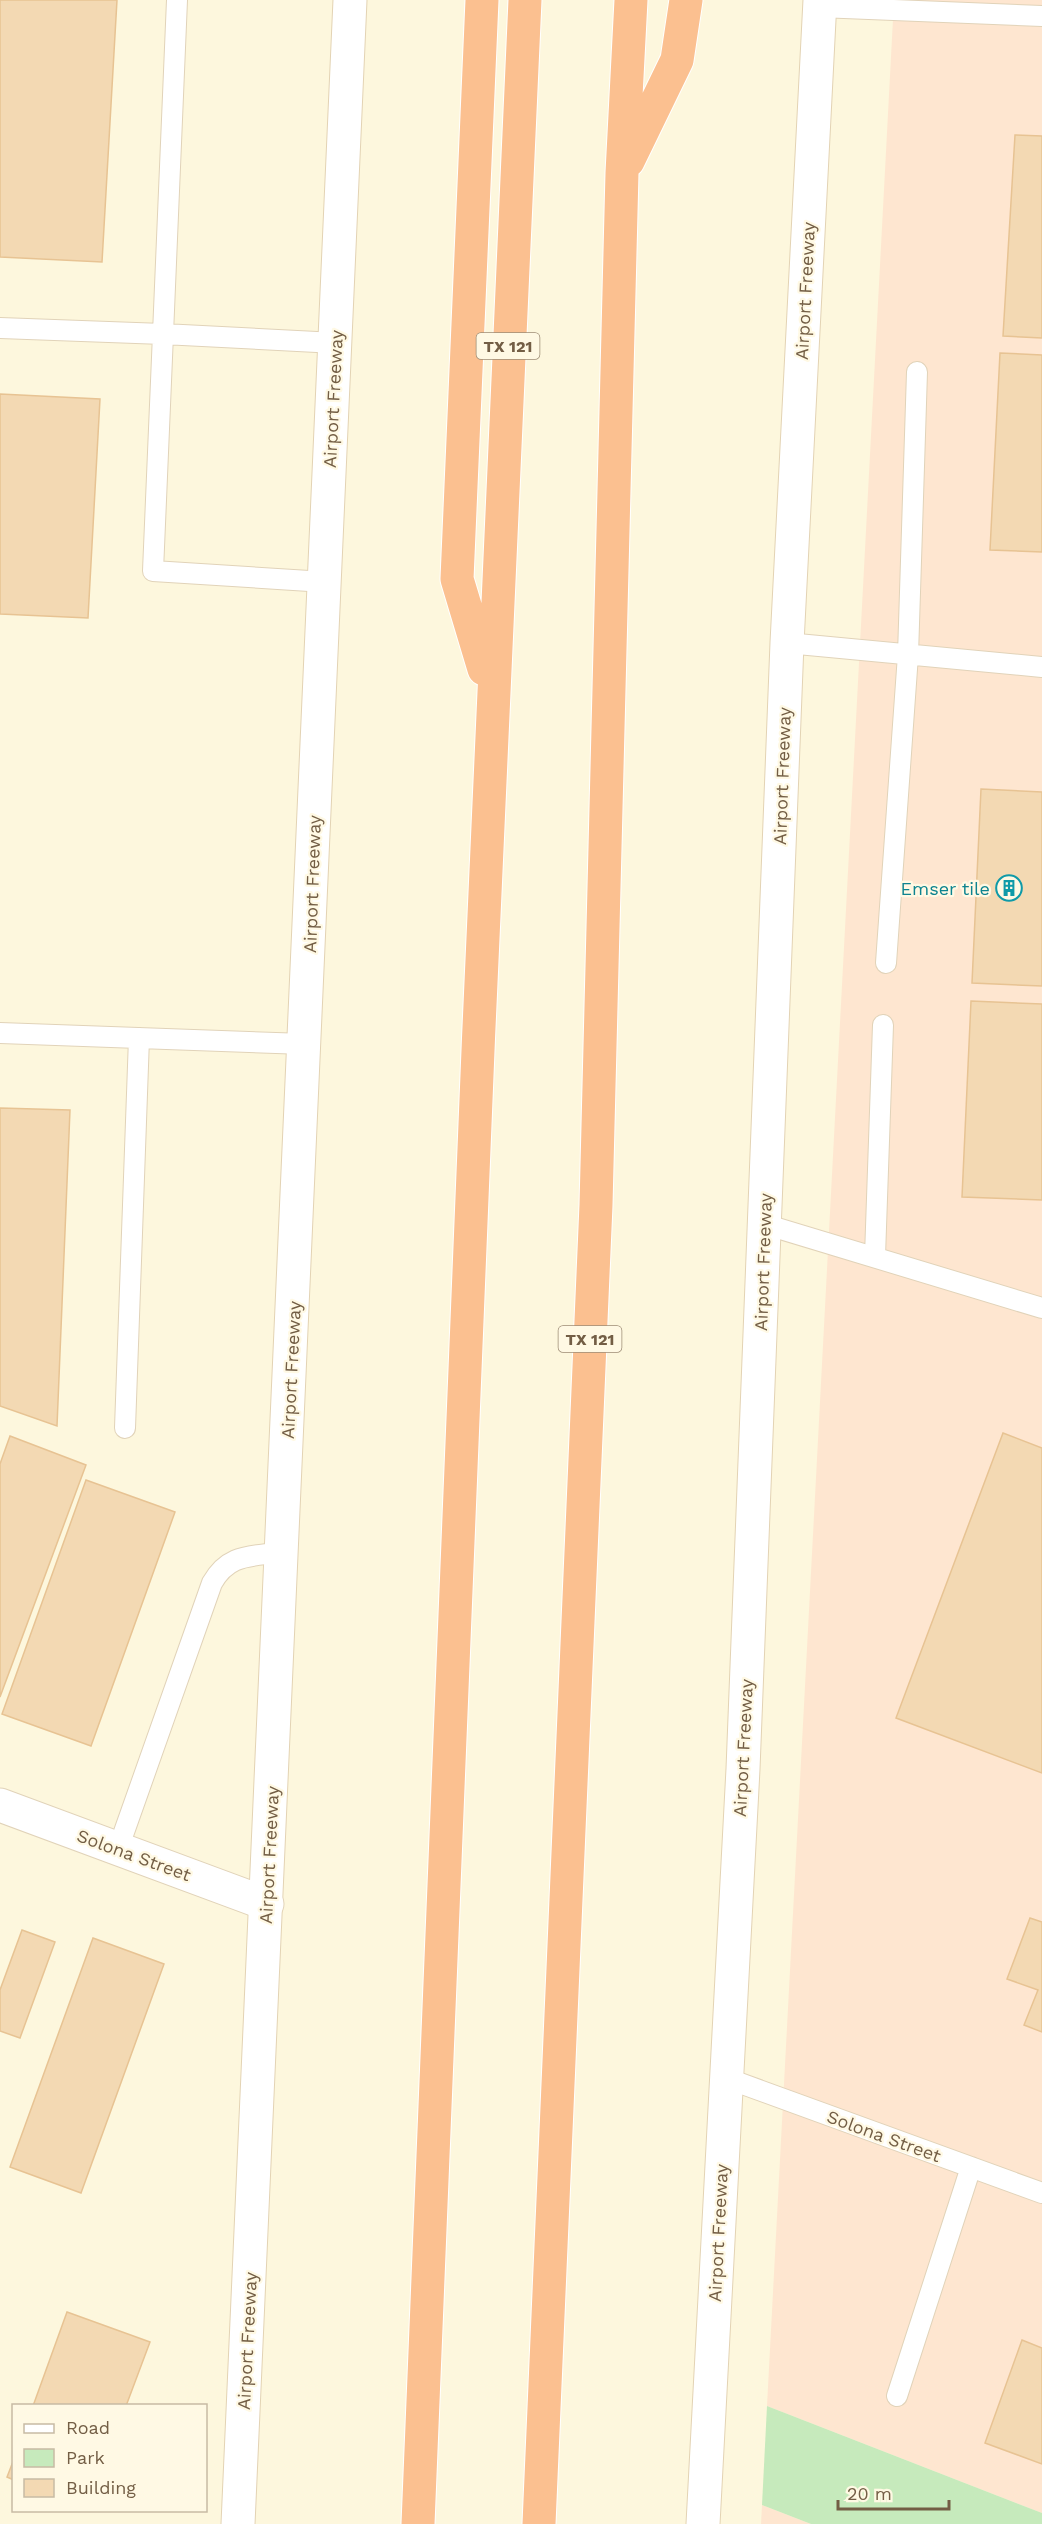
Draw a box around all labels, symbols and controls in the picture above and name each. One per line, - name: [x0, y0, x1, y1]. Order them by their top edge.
- street label: Airport Freeway: [791, 221, 819, 361]
- street label: Airport Freeway: [319, 329, 347, 469]
- road number: TX 121: [476, 333, 540, 359]
- street label: Airport Freeway: [769, 706, 795, 845]
- street label: Airport Freeway: [299, 814, 325, 953]
- building icon: Emser tile: [994, 873, 1024, 903]
- place label: Emser tile: [901, 878, 990, 899]
- street label: Airport Freeway: [750, 1192, 776, 1331]
- street label: Airport Freeway: [277, 1300, 305, 1440]
- road number: TX 121: [558, 1326, 622, 1352]
- street label: Airport Freeway: [729, 1678, 757, 1818]
- street label: Airport Freeway: [255, 1785, 283, 1925]
- street label: Solona Street: [74, 1825, 194, 1886]
- street label: Solona Street: [824, 2106, 944, 2167]
- street label: Airport Freeway: [704, 2163, 732, 2303]
- street label: Airport Freeway: [233, 2271, 261, 2411]
- legend: [12, 2404, 207, 2512]
- text: Road: [66, 2417, 110, 2438]
- text: Park: [66, 2447, 105, 2468]
- scale bar: [838, 2473, 949, 2511]
- text: Building: [66, 2477, 136, 2498]
- text: 20 m: [847, 2483, 892, 2504]

